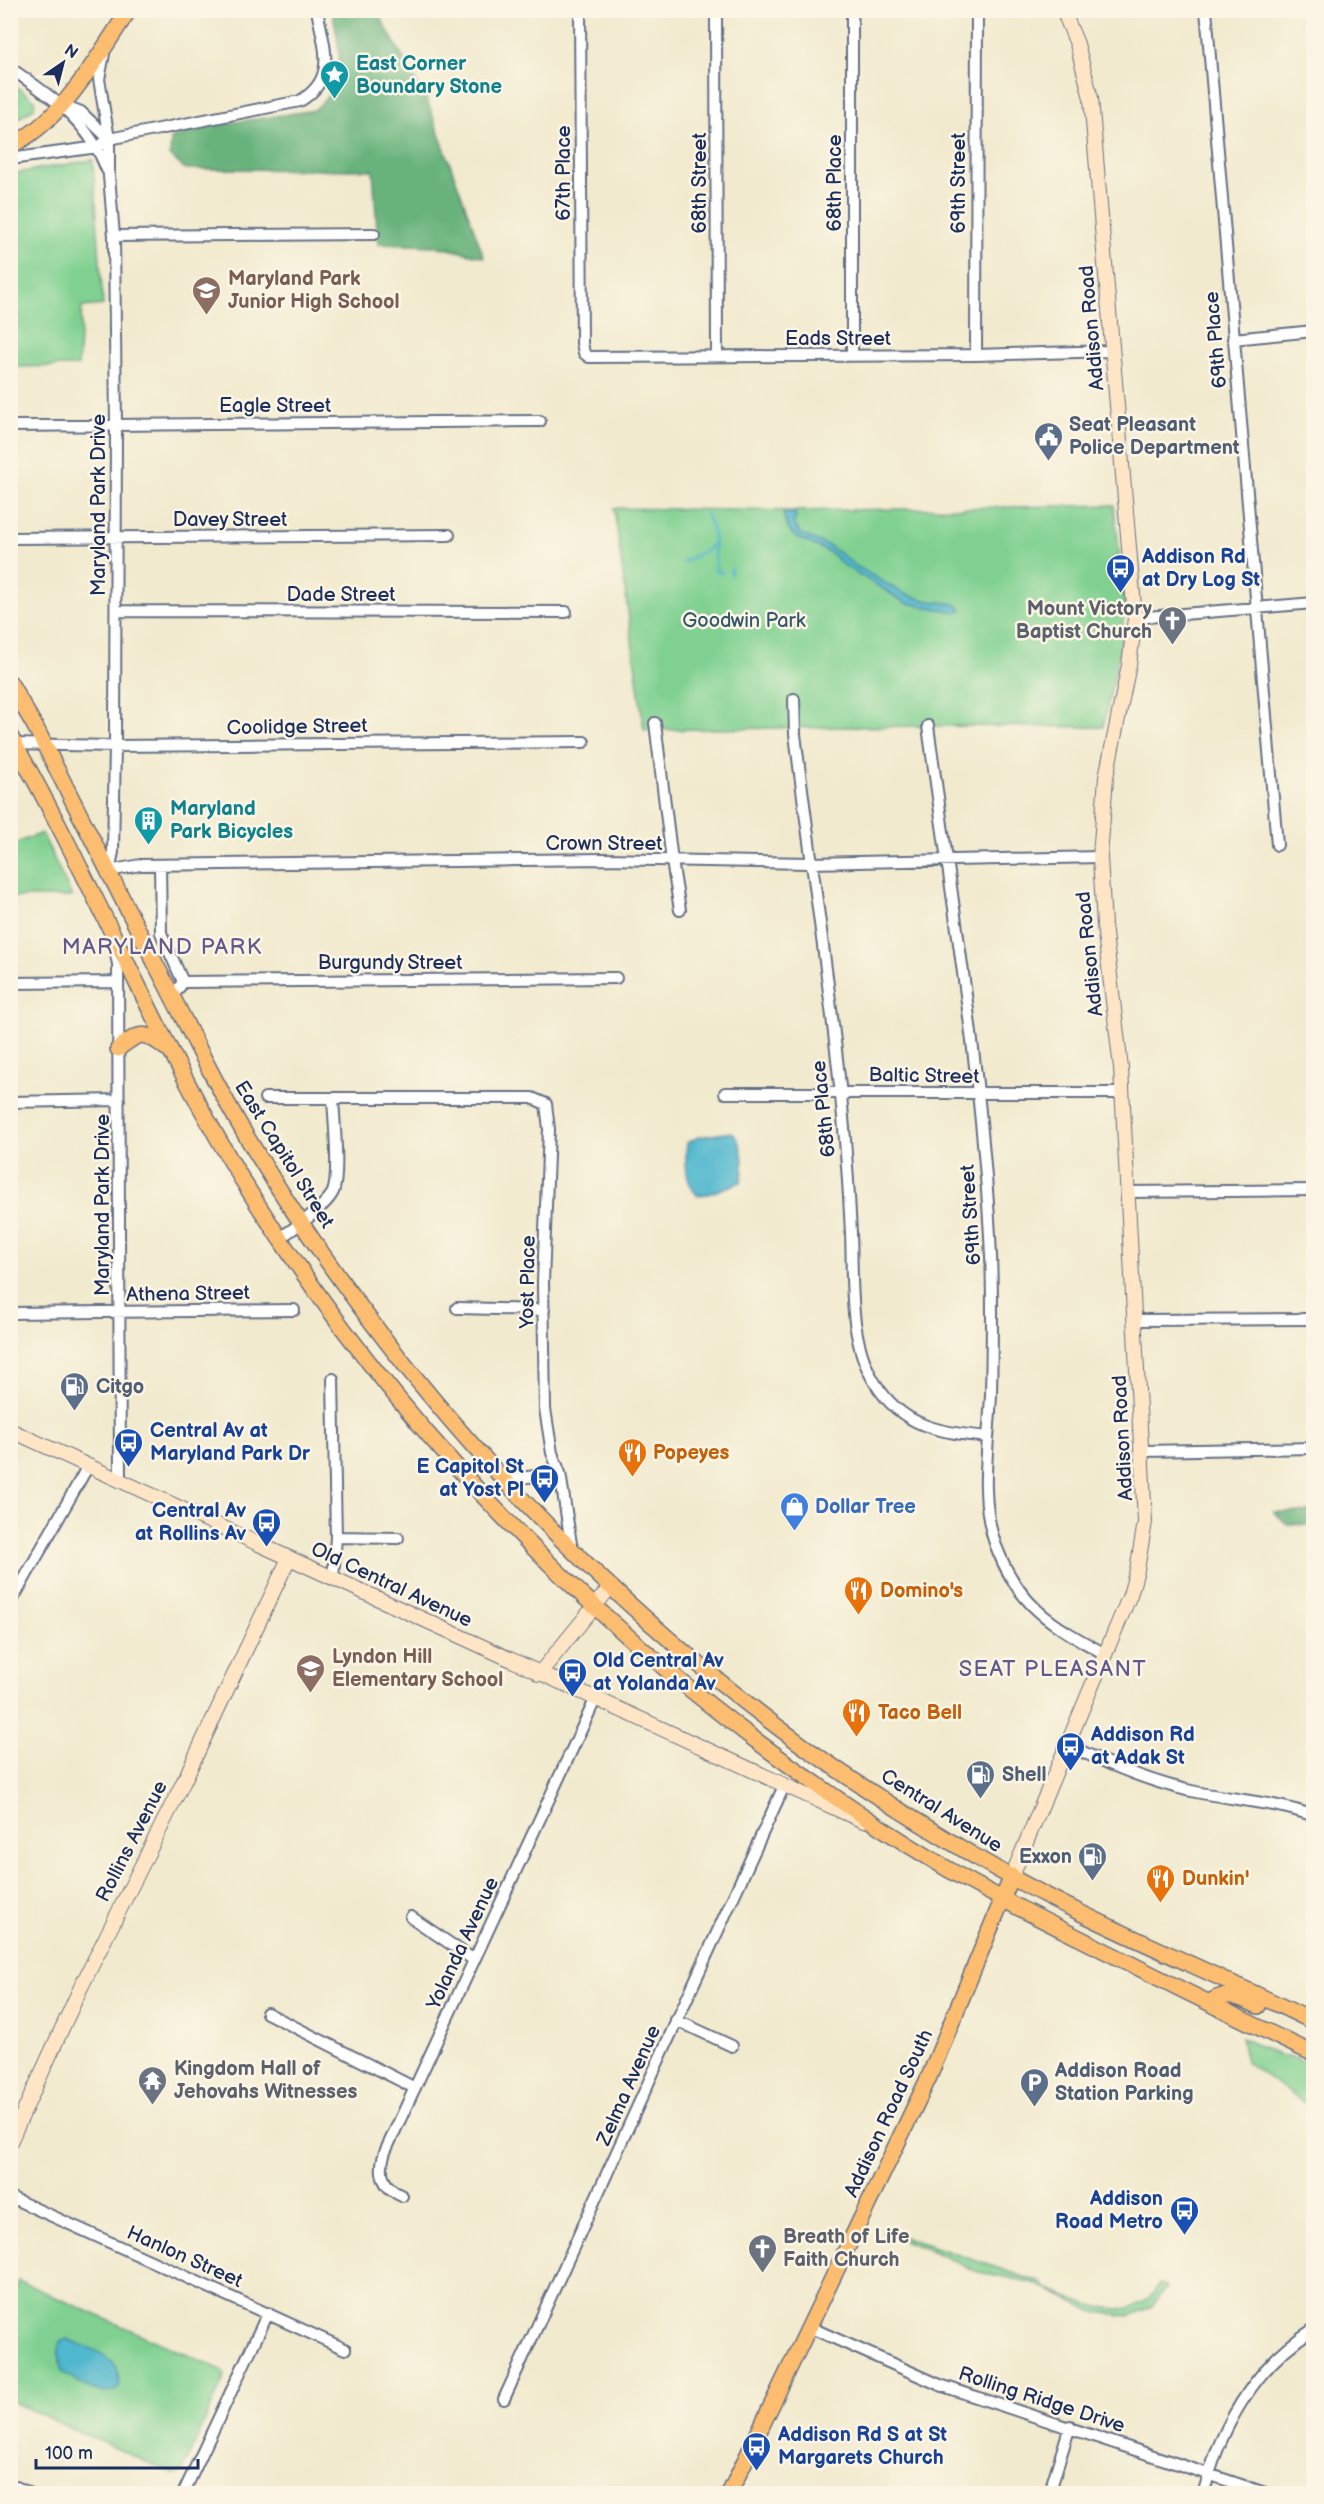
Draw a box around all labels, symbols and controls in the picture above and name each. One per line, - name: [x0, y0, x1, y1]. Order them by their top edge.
- north arrow: [33, 33, 93, 93]
- text: N: [60, 41, 81, 63]
- place label: East Corner Boundary Stone: [356, 52, 502, 99]
- place icon: East Corner Boundary Stone: [319, 58, 351, 100]
- street label: 67th Place: [552, 125, 576, 221]
- street label: 68th Street: [688, 133, 712, 234]
- street label: 69th Street: [947, 133, 971, 233]
- street label: 68th Place: [823, 134, 847, 232]
- street label: Addison Road: [1075, 264, 1109, 392]
- place label: Maryland Park Junior High School: [228, 267, 400, 314]
- school or university icon: Maryland Park Junior High School: [191, 274, 223, 316]
- street label: 69th Place: [1200, 290, 1232, 389]
- street label: Eads Street: [785, 327, 891, 351]
- street label: Eagle Street: [219, 394, 331, 418]
- place label: Seat Pleasant Police Department: [1069, 413, 1240, 460]
- street label: Maryland Park Drive: [87, 414, 111, 596]
- public building icon: Seat Pleasant Police Department: [1032, 420, 1064, 462]
- street label: Davey Street: [173, 508, 287, 532]
- place label: Addison Rd at Dry Log St: [1141, 545, 1260, 592]
- bus stop icon: Addison Rd at Dry Log St: [1105, 552, 1137, 594]
- street label: Dade Street: [287, 583, 395, 607]
- place label: Mount Victory Baptist Church: [1016, 597, 1153, 644]
- church icon: Mount Victory Baptist Church: [1157, 604, 1189, 646]
- park label: Goodwin Park: [682, 609, 806, 633]
- street label: Coolidge Street: [226, 714, 368, 740]
- place label: Maryland Park Bicycles: [170, 797, 293, 844]
- building icon: Maryland Park Bicycles: [133, 804, 165, 846]
- street label: Crown Street: [546, 832, 662, 856]
- street label: Addison Road: [1071, 890, 1109, 1018]
- district label: MARYLAND PARK: [62, 934, 262, 961]
- street label: Burgundy Street: [318, 951, 462, 975]
- street label: 68th Place: [807, 1059, 841, 1158]
- street label: Baltic Street: [868, 1063, 980, 1089]
- street label: East Capitol Street: [229, 1076, 339, 1233]
- street label: Maryland Park Drive: [91, 1114, 115, 1296]
- street label: 69th Street: [956, 1164, 986, 1266]
- street label: Yost Place: [515, 1235, 541, 1330]
- street label: Athena Street: [126, 1281, 250, 1307]
- fuel station icon: Citgo: [59, 1370, 91, 1412]
- place label: Citgo: [96, 1375, 144, 1399]
- street label: Addison Road: [1108, 1375, 1138, 1501]
- place label: Central Av at Maryland Park Dr: [150, 1419, 311, 1466]
- bus stop icon: Central Av at Maryland Park Dr: [113, 1426, 145, 1468]
- restaurant icon: Popeyes: [616, 1436, 648, 1478]
- place label: Popeyes: [653, 1441, 729, 1465]
- place label: E Capitol St at Yost Pl: [417, 1455, 524, 1502]
- bus stop icon: E Capitol St at Yost Pl: [529, 1462, 561, 1504]
- shop icon: Dollar Tree: [778, 1490, 810, 1532]
- place label: Dollar Tree: [815, 1495, 916, 1519]
- place label: Central Av at Rollins Av: [135, 1499, 246, 1546]
- bus stop icon: Central Av at Rollins Av: [251, 1506, 283, 1548]
- street label: Old Central Avenue: [307, 1537, 476, 1633]
- restaurant icon: Domino's: [843, 1574, 875, 1616]
- place label: Domino's: [880, 1579, 963, 1603]
- place label: Lyndon Hill Elementary School: [332, 1645, 503, 1692]
- place label: Old Central Av at Yolanda Av: [593, 1649, 724, 1696]
- school or university icon: Lyndon Hill Elementary School: [295, 1652, 327, 1694]
- bus stop icon: Old Central Av at Yolanda Av: [556, 1656, 588, 1698]
- district label: SEAT PLEASANT: [959, 1656, 1147, 1683]
- restaurant icon: Taco Bell: [841, 1696, 873, 1738]
- place label: Taco Bell: [878, 1701, 962, 1725]
- place label: Addison Rd at Adak St: [1090, 1723, 1195, 1770]
- bus stop icon: Addison Rd at Adak St: [1054, 1730, 1086, 1772]
- fuel station icon: Shell: [965, 1758, 997, 1800]
- place label: Shell: [1002, 1763, 1047, 1787]
- street label: Central Avenue: [876, 1764, 1007, 1858]
- street label: Rollins Avenue: [91, 1777, 173, 1906]
- fuel station icon: Exxon: [1077, 1840, 1109, 1882]
- place label: Exxon: [1019, 1845, 1072, 1869]
- restaurant icon: Dunkin': [1145, 1862, 1177, 1904]
- place label: Dunkin': [1182, 1867, 1249, 1891]
- street label: Yolanda Avenue: [421, 1873, 504, 2014]
- street label: Zelma Avenue: [591, 2021, 666, 2150]
- street label: Addison Road South: [840, 2026, 938, 2201]
- place label: Kingdom Hall of Jehovahs Witnesses: [174, 2057, 357, 2104]
- place label: Addison Road Station Parking: [1054, 2059, 1194, 2106]
- temple icon: Kingdom Hall of Jehovahs Witnesses: [137, 2064, 169, 2106]
- parking icon: Addison Road Station Parking: [1018, 2066, 1050, 2108]
- place label: Addison Road Metro: [1055, 2187, 1163, 2234]
- bus stop icon: Addison Road Metro: [1168, 2194, 1200, 2236]
- street label: Hanlon Street: [123, 2221, 246, 2293]
- place label: Breath of Life Faith Church: [783, 2225, 909, 2272]
- church icon: Breath of Life Faith Church: [746, 2232, 778, 2274]
- street label: Rolling Ridge Drive: [955, 2362, 1128, 2438]
- place label: Addison Rd S at St Margarets Church: [777, 2423, 947, 2470]
- bus stop icon: Addison Rd S at St Margarets Church: [741, 2430, 773, 2472]
- scale bar: [36, 2432, 198, 2470]
- text: 100 m: [45, 2443, 93, 2464]

